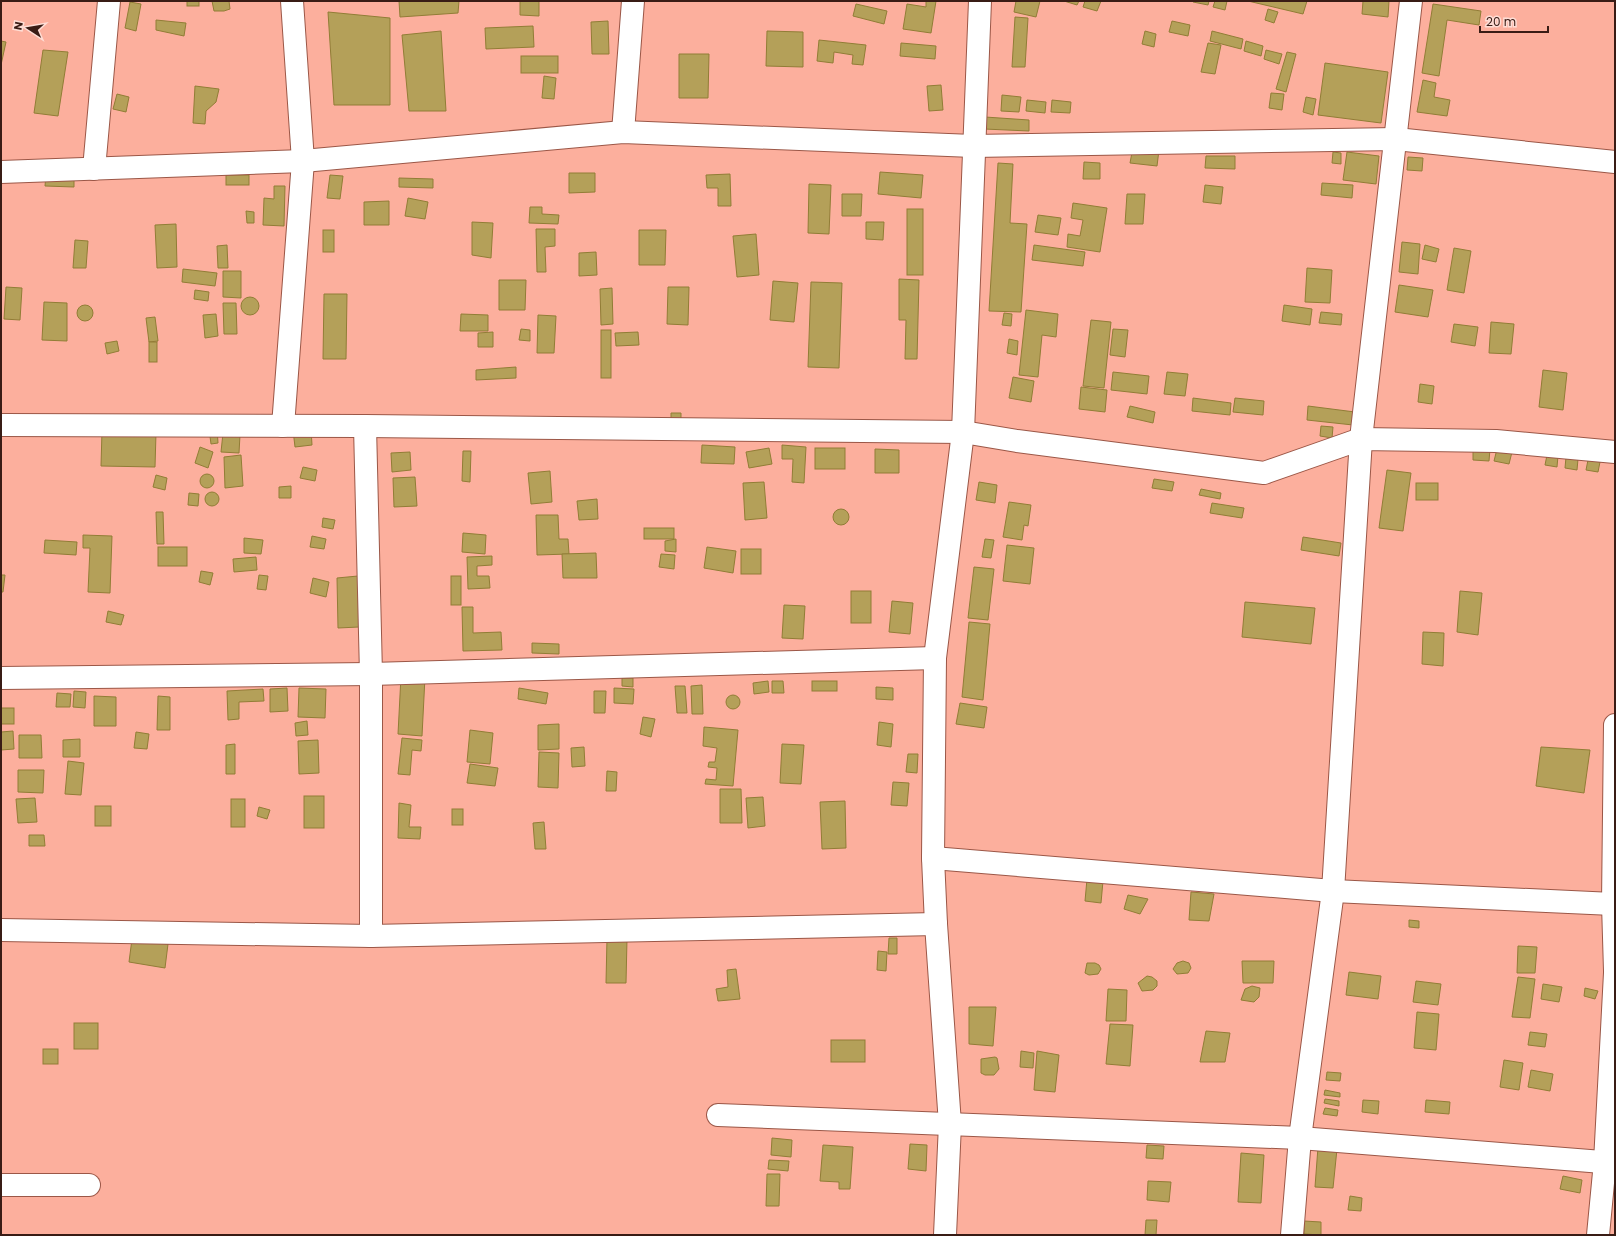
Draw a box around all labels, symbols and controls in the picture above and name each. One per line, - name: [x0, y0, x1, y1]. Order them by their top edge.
- north arrow: [8, 8, 48, 48]
- scale bar: [1480, 8, 1548, 34]
- text: 20 m: [1486, 13, 1516, 30]
- text: N: [10, 20, 27, 32]

